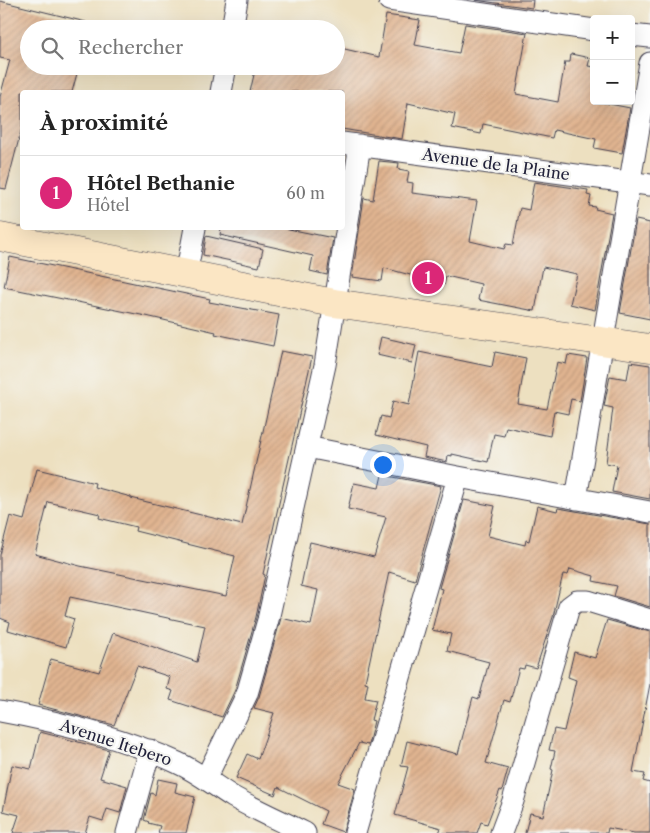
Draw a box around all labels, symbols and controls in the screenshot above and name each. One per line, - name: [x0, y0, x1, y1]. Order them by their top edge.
- map controls: [590, 15, 635, 105]
- button: +: [590, 15, 635, 60]
- search box: [20, 20, 345, 75]
- icon: search: [38, 34, 66, 62]
- text: Rechercher: [78, 36, 183, 59]
- button: −: [590, 60, 635, 105]
- text: À proximité: [40, 110, 168, 135]
- street label: Avenue de la Plaine: [420, 144, 571, 184]
- text: Hôtel Bethanie: [87, 172, 235, 195]
- text: 1: [52, 183, 60, 203]
- text: 60 m: [286, 183, 325, 203]
- text: Hôtel: [87, 195, 130, 215]
- pin: 1: [412, 259, 444, 297]
- your location: [370, 452, 396, 478]
- street label: Avenue Itebero: [57, 714, 175, 770]

